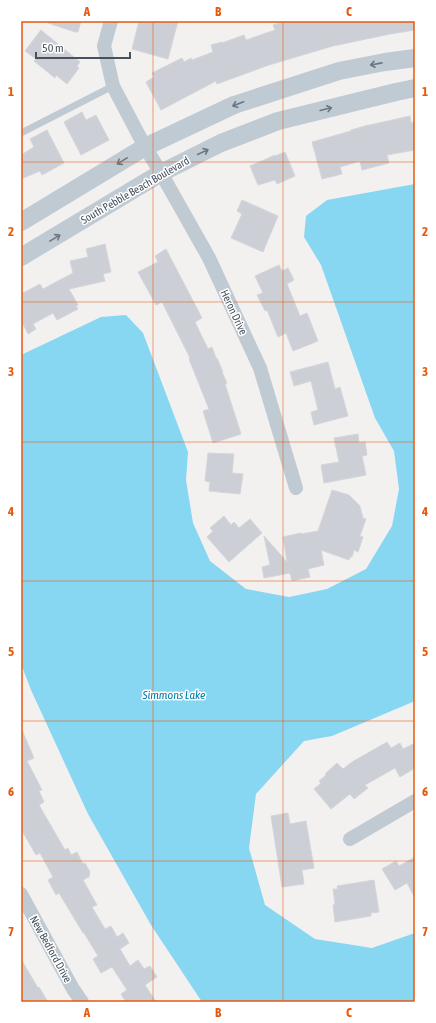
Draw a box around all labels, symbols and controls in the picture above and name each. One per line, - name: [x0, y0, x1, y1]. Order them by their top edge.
- text: A: [83, 4, 91, 19]
- text: B: [215, 4, 222, 19]
- text: C: [346, 4, 352, 19]
- scale bar: [36, 34, 130, 60]
- text: 50 m: [42, 41, 64, 55]
- one-way arrow: [370, 60, 383, 68]
- text: 1: [8, 84, 14, 99]
- text: 1: [422, 84, 428, 99]
- one-way arrow: [233, 101, 245, 109]
- one-way arrow: [319, 104, 332, 112]
- one-way arrow: [197, 148, 209, 155]
- street label: South Pebble Beach Boulevard: [79, 154, 191, 226]
- one-way arrow: [116, 158, 128, 166]
- text: 2: [8, 224, 14, 239]
- text: 2: [422, 224, 428, 239]
- one-way arrow: [49, 233, 61, 241]
- street label: Heron Drive: [218, 288, 250, 336]
- text: 3: [8, 364, 14, 379]
- text: 3: [422, 364, 428, 379]
- text: 4: [7, 504, 14, 519]
- text: 4: [421, 504, 428, 519]
- text: 5: [8, 644, 14, 659]
- text: 5: [422, 644, 428, 659]
- water label: Simmons Lake: [141, 688, 206, 702]
- text: 6: [8, 784, 14, 799]
- text: 6: [422, 784, 428, 799]
- street label: New Bedford Drive: [28, 914, 74, 984]
- text: 7: [8, 924, 14, 939]
- text: 7: [422, 924, 428, 939]
- text: A: [83, 1005, 91, 1020]
- text: B: [215, 1005, 222, 1020]
- text: C: [346, 1005, 352, 1020]

